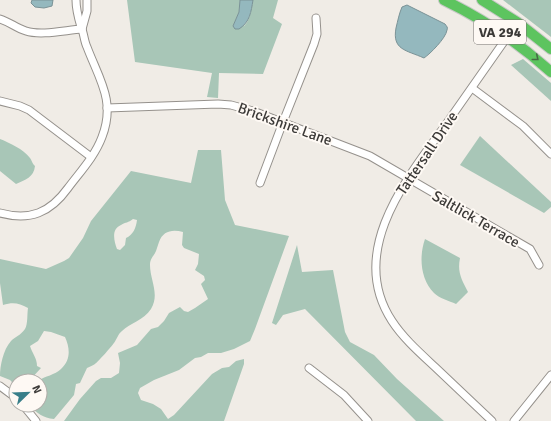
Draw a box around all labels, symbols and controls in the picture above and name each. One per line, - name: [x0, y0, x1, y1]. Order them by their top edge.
- road number: VA 294: [474, 20, 526, 44]
- one-way arrow: [531, 54, 538, 61]
- street label: Brickshire Lane: [235, 99, 335, 149]
- street label: Tattersall Drive: [392, 108, 462, 198]
- street label: Saltlick Terrace: [429, 187, 523, 251]
- north arrow: [8, 373, 48, 413]
- text: N: [29, 383, 44, 395]

